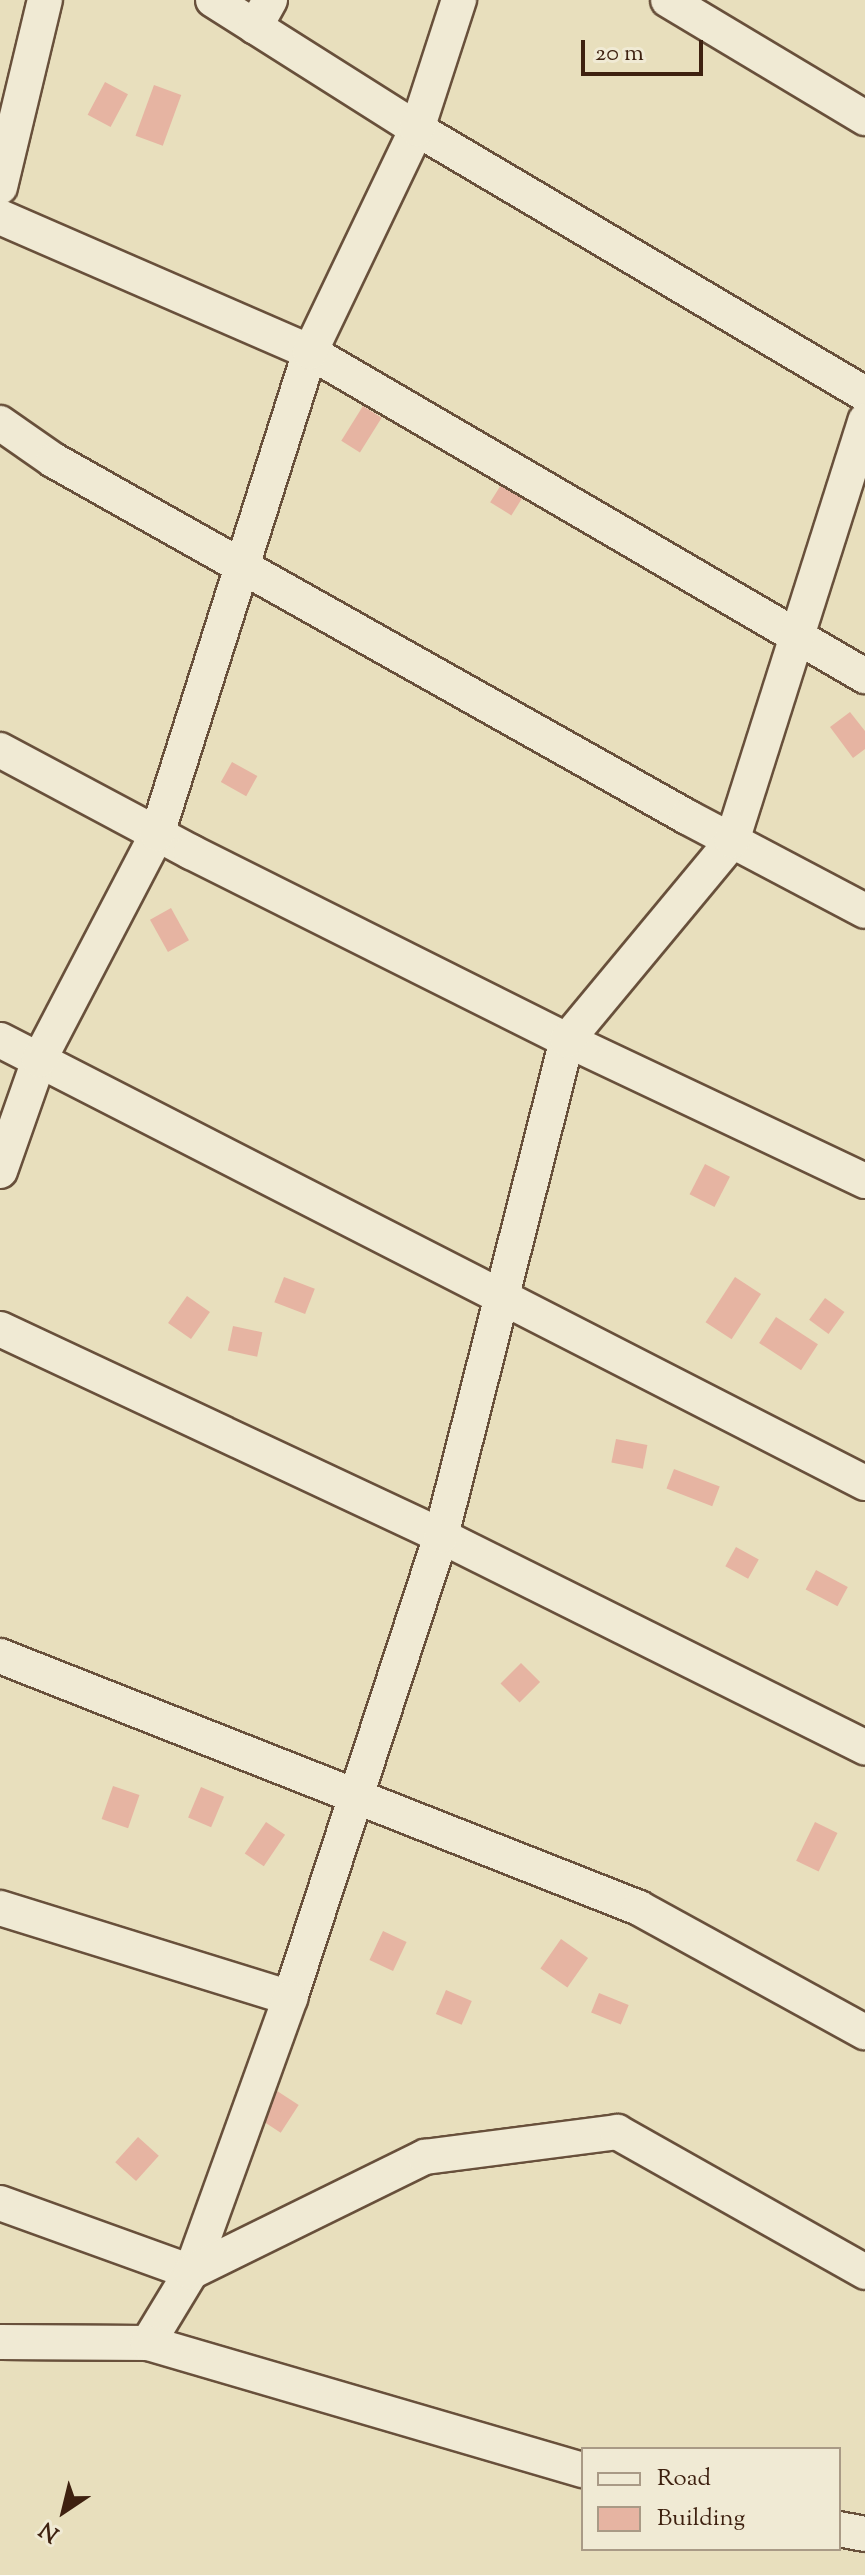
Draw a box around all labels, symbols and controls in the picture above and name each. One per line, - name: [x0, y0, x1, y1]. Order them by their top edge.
- scale bar: [585, 24, 707, 74]
- text: 20 m: [595, 37, 644, 71]
- legend: [581, 2447, 841, 2551]
- text: Road: [657, 2462, 711, 2496]
- north arrow: [24, 2471, 104, 2551]
- text: Building: [657, 2502, 745, 2536]
- text: N: [34, 2513, 67, 2549]

